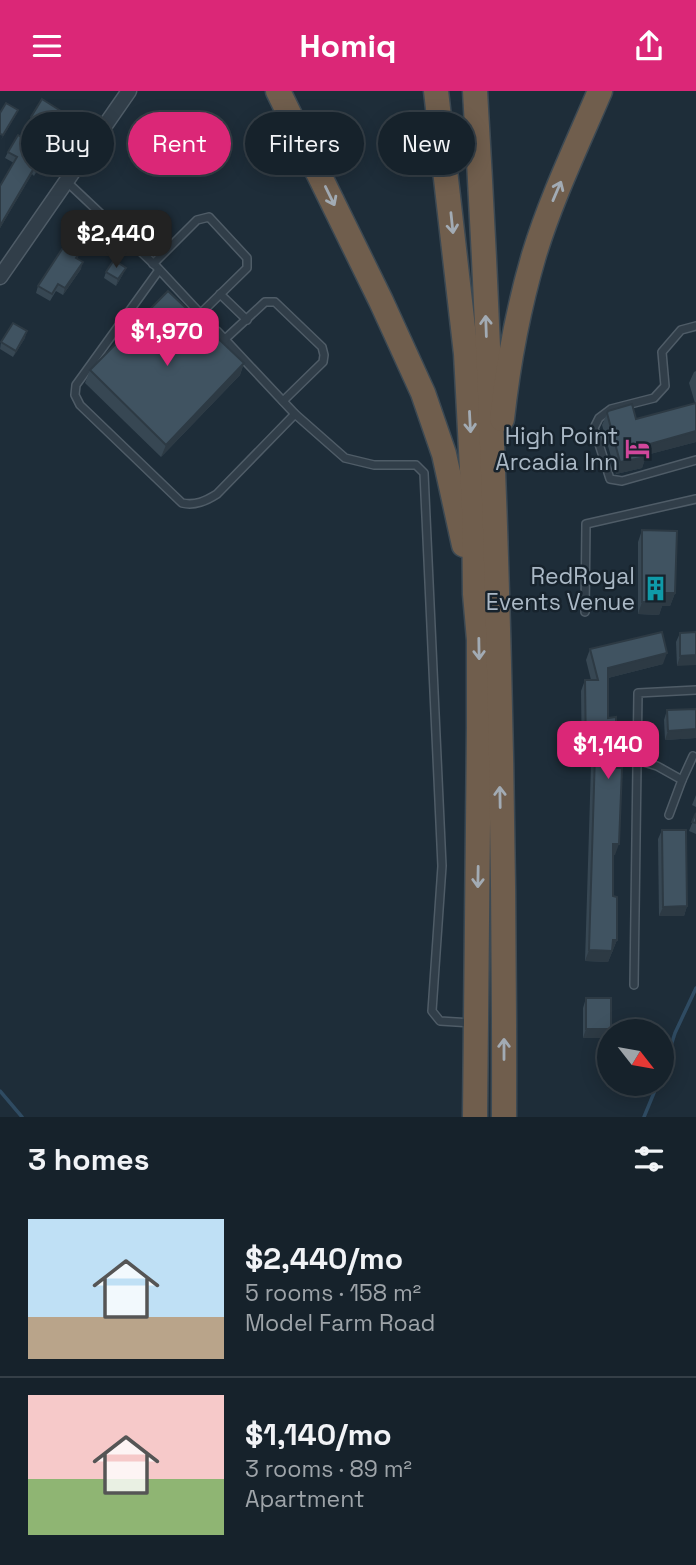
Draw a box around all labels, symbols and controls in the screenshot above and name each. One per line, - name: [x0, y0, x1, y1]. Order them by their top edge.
- text: Homiq: [300, 26, 396, 66]
- icon: menu: [28, 27, 66, 65]
- icon: share: [630, 27, 668, 65]
- chip: Buy: [21, 112, 114, 175]
- chip: Rent: [128, 112, 231, 175]
- chip: Filters: [245, 112, 364, 175]
- chip: New: [378, 112, 475, 175]
- one-way arrow: [552, 181, 565, 202]
- one-way arrow: [324, 185, 337, 206]
- pin: $2,440: [59, 211, 173, 270]
- one-way arrow: [446, 211, 459, 233]
- text: $2,440: [77, 218, 155, 248]
- pin: $1,970: [110, 309, 224, 368]
- one-way arrow: [479, 315, 492, 338]
- text: $1,970: [131, 316, 203, 346]
- one-way arrow: [464, 410, 477, 433]
- place label: High Point Arcadia Inn: [495, 421, 618, 477]
- hotel icon: High Point Arcadia Inn: [624, 435, 652, 463]
- place label: RedRoyal Events Venue: [486, 561, 635, 617]
- building icon: RedRoyal Events Venue: [641, 575, 669, 603]
- one-way arrow: [472, 637, 486, 660]
- pin: $1,140: [551, 721, 665, 781]
- text: $1,140: [573, 729, 643, 759]
- one-way arrow: [494, 786, 507, 809]
- one-way arrow: [471, 865, 485, 888]
- north arrow: [597, 1019, 674, 1095]
- map controls: [597, 1019, 674, 1096]
- one-way arrow: [497, 1038, 511, 1061]
- text: 3 homes: [28, 1140, 149, 1179]
- icon: filters: [630, 1140, 668, 1178]
- text: $2,440/mo: [245, 1239, 403, 1278]
- icon: home: [84, 1247, 168, 1331]
- text: 5 rooms · 158 m²: [245, 1278, 421, 1308]
- text: Model Farm Road: [245, 1308, 435, 1338]
- text: $1,140/mo: [245, 1415, 392, 1454]
- icon: home: [84, 1423, 168, 1507]
- text: 3 rooms · 89 m²: [245, 1454, 412, 1484]
- text: Apartment: [245, 1484, 365, 1514]

